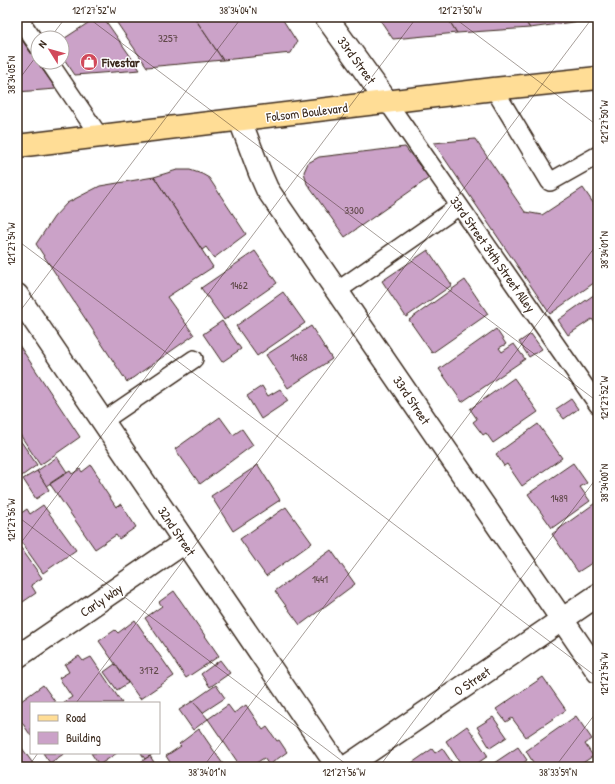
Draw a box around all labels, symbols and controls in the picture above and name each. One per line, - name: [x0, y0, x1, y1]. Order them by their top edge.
- text: 121°27'52"W: [72, 4, 117, 17]
- text: 38°34'04"N: [219, 4, 257, 17]
- text: 121°27'50"W: [438, 4, 483, 17]
- north arrow: [30, 30, 70, 70]
- house number: 3257: [158, 31, 178, 45]
- street label: 33rd Street: [334, 32, 381, 88]
- text: N: [35, 37, 49, 51]
- shop icon: Fivestar: [79, 52, 99, 72]
- place label: Fivestar: [101, 53, 141, 71]
- text: 38°34'05"N: [5, 56, 18, 94]
- street label: Folsom Boulevard: [264, 98, 349, 126]
- text: 121°27'50"W: [598, 99, 611, 144]
- street label: 33rd Street 34th Street Alley: [446, 193, 540, 316]
- house number: 3300: [344, 203, 364, 217]
- text: 121°27'54"W: [5, 222, 18, 265]
- text: 38°34'01"N: [598, 231, 611, 269]
- house number: 1462: [230, 278, 248, 292]
- house number: 1468: [290, 350, 308, 364]
- street label: 33rd Street: [389, 372, 435, 428]
- text: 121°27'52"W: [598, 375, 611, 420]
- text: 38°34'00"N: [598, 464, 611, 502]
- house number: 1489: [551, 491, 567, 505]
- text: 121°27'56"W: [5, 498, 18, 541]
- street label: 32nd Street: [154, 503, 200, 560]
- house number: 1441: [312, 572, 328, 586]
- street label: Carly Way: [76, 579, 126, 621]
- text: 121°27'54"W: [598, 652, 611, 695]
- street label: O Street: [450, 662, 494, 700]
- house number: 3172: [139, 663, 159, 677]
- legend: [30, 702, 160, 754]
- text: Road: [66, 709, 86, 726]
- text: Building: [66, 729, 101, 746]
- text: 38°34'01"N: [188, 766, 226, 779]
- text: 121°27'56"W: [323, 766, 366, 779]
- text: 38°33'59"N: [539, 766, 577, 779]

